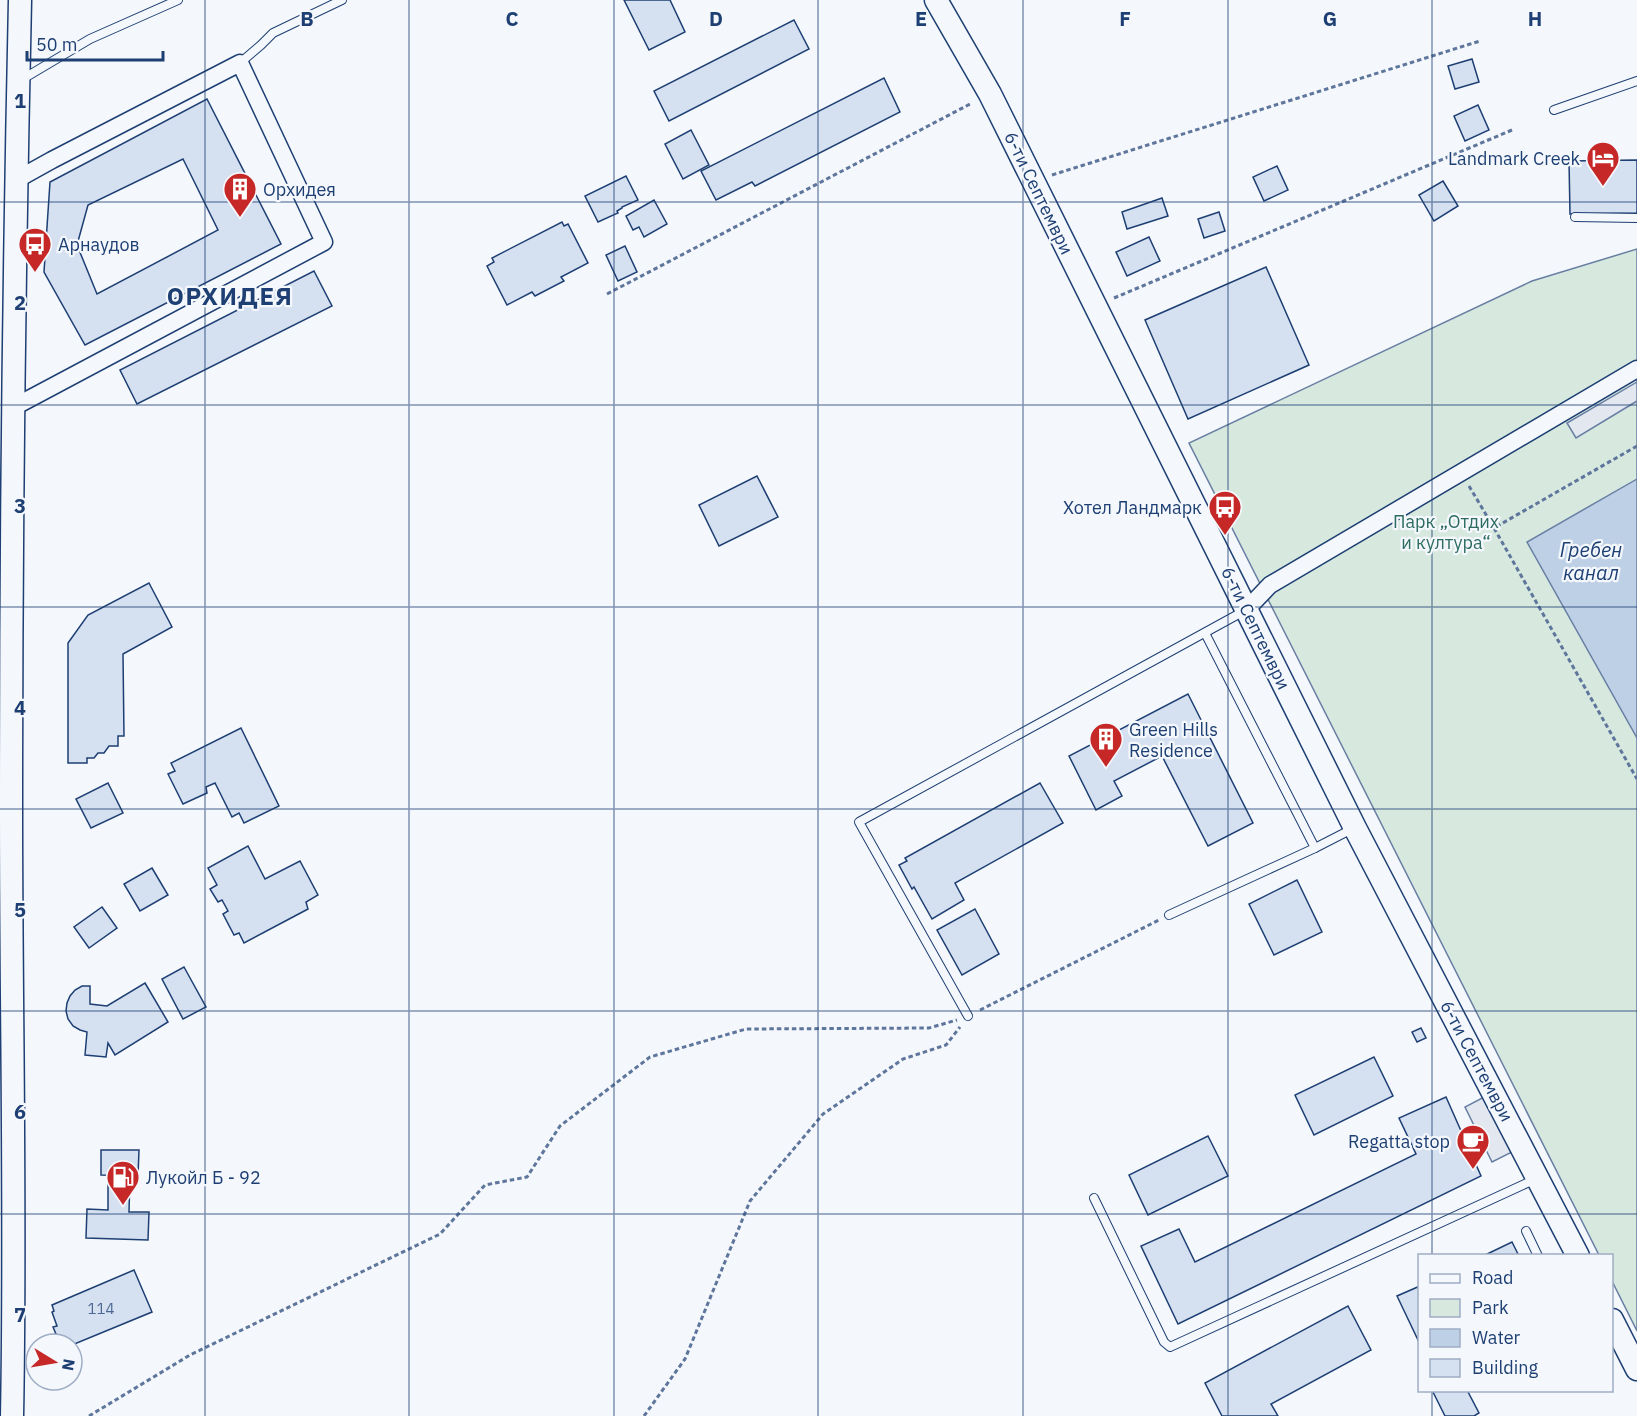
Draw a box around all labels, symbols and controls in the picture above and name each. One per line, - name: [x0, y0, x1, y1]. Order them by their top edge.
- text: B: [300, 5, 314, 32]
- text: C: [505, 5, 519, 32]
- text: D: [709, 5, 723, 32]
- text: E: [915, 5, 927, 32]
- text: F: [1119, 5, 1131, 32]
- text: G: [1323, 5, 1337, 32]
- text: H: [1528, 5, 1542, 32]
- scale bar: [27, 24, 164, 62]
- text: 50 m: [36, 33, 78, 56]
- text: 1: [14, 87, 26, 114]
- street label: 6-ти Септември: [999, 128, 1079, 258]
- hotel icon: Landmark Creek: [1585, 140, 1621, 187]
- place label: Landmark Creek: [1448, 147, 1581, 170]
- building icon: Орхидея: [222, 171, 258, 218]
- place label: Орхидея: [263, 178, 336, 201]
- bus stop icon: Арнаудов: [17, 226, 53, 273]
- place label: Арнаудов: [58, 233, 140, 256]
- district label: ОРХИДЕЯ: [167, 280, 293, 312]
- text: 2: [14, 289, 26, 316]
- bus stop icon: Хотел Ландмарк: [1207, 489, 1243, 536]
- text: 3: [14, 492, 26, 519]
- place label: Хотел Ландмарк: [1063, 496, 1202, 519]
- park label: Парк „Отдих и култура“: [1393, 510, 1499, 554]
- water label: Гребен канал: [1560, 536, 1622, 586]
- street label: 6-ти Септември: [1216, 563, 1296, 693]
- text: 4: [14, 694, 26, 721]
- place label: Green Hills Residence: [1129, 718, 1218, 762]
- building icon: Green Hills Residence: [1088, 721, 1124, 768]
- text: 5: [14, 896, 26, 923]
- street label: 6-ти Септември: [1435, 997, 1519, 1125]
- text: 6: [14, 1098, 26, 1125]
- cafe icon: Regatta stop: [1455, 1123, 1491, 1170]
- place label: Regatta stop: [1348, 1130, 1450, 1153]
- fuel station icon: Лукойл Б - 92: [105, 1159, 141, 1206]
- place label: Лукойл Б - 92: [146, 1166, 261, 1189]
- legend: [1418, 1254, 1613, 1392]
- text: Road: [1472, 1266, 1513, 1289]
- text: Park: [1472, 1296, 1509, 1319]
- house number: 114: [87, 1299, 115, 1318]
- text: 7: [14, 1301, 26, 1328]
- text: Water: [1472, 1326, 1521, 1349]
- north arrow: [24, 1332, 84, 1392]
- text: Building: [1472, 1356, 1539, 1379]
- text: N: [58, 1357, 80, 1372]

